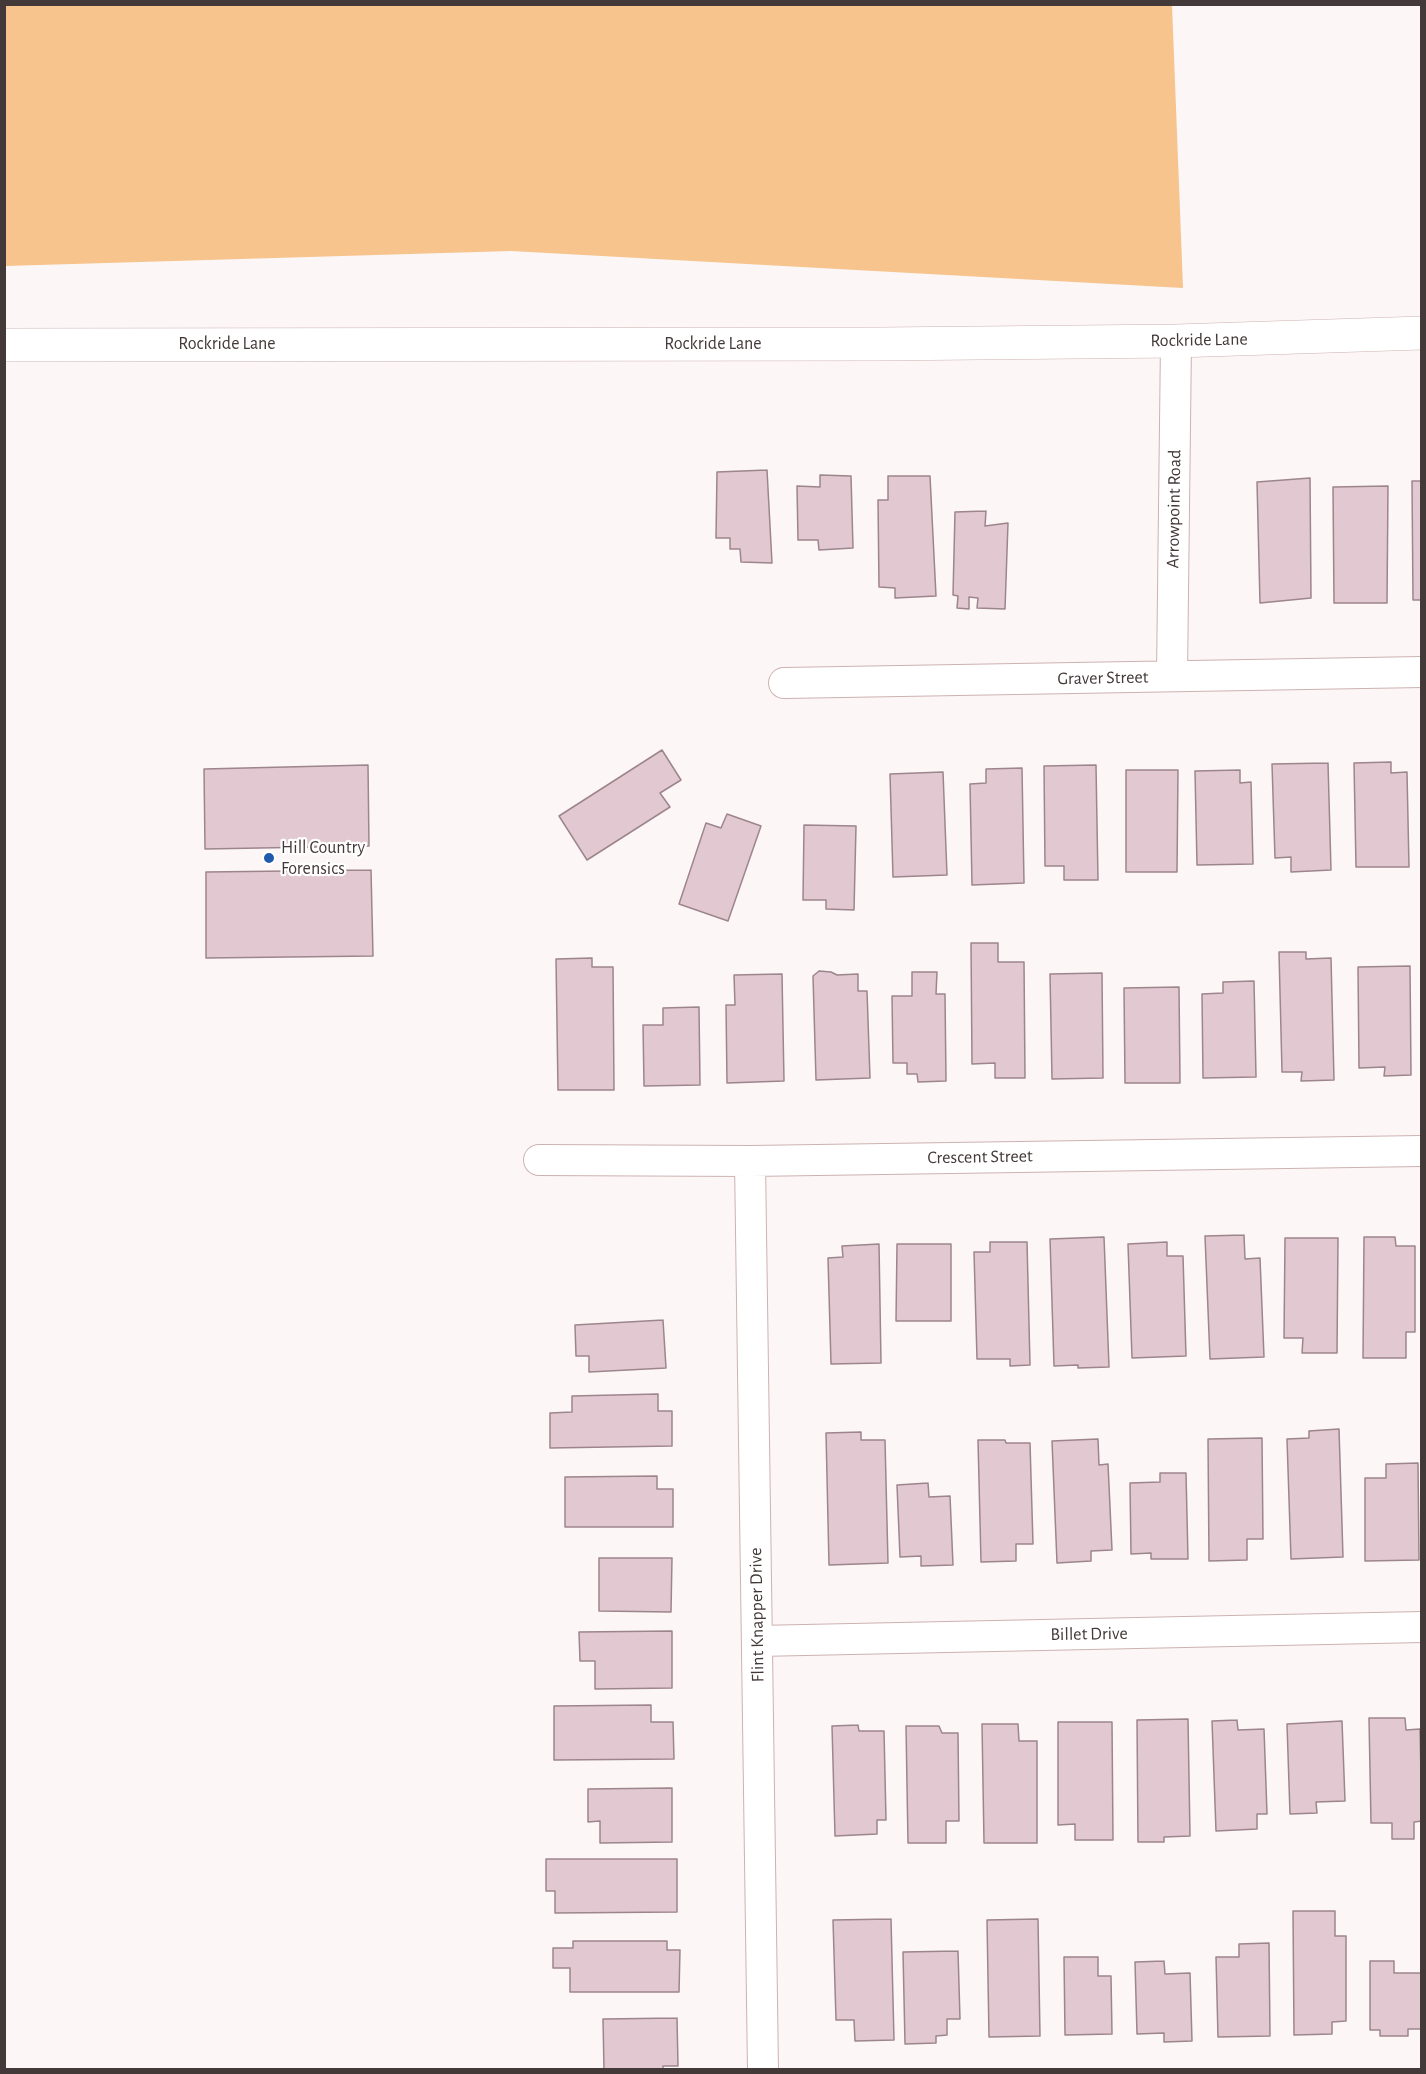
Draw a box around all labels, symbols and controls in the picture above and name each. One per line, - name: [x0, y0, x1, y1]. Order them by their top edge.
- street label: Rockride Lane: [1150, 328, 1248, 352]
- street label: Rockride Lane: [178, 333, 276, 355]
- street label: Rockride Lane: [664, 333, 762, 355]
- street label: Arrowpoint Road: [1162, 449, 1186, 569]
- street label: Graver Street: [1057, 666, 1149, 690]
- place label: Hill Country Forensics: [281, 837, 365, 880]
- marker: Hill Country Forensics: [262, 851, 276, 865]
- street label: Crescent Street: [927, 1145, 1033, 1169]
- street label: Flint Knapper Drive: [745, 1547, 769, 1683]
- street label: Billet Drive: [1050, 1623, 1128, 1645]

